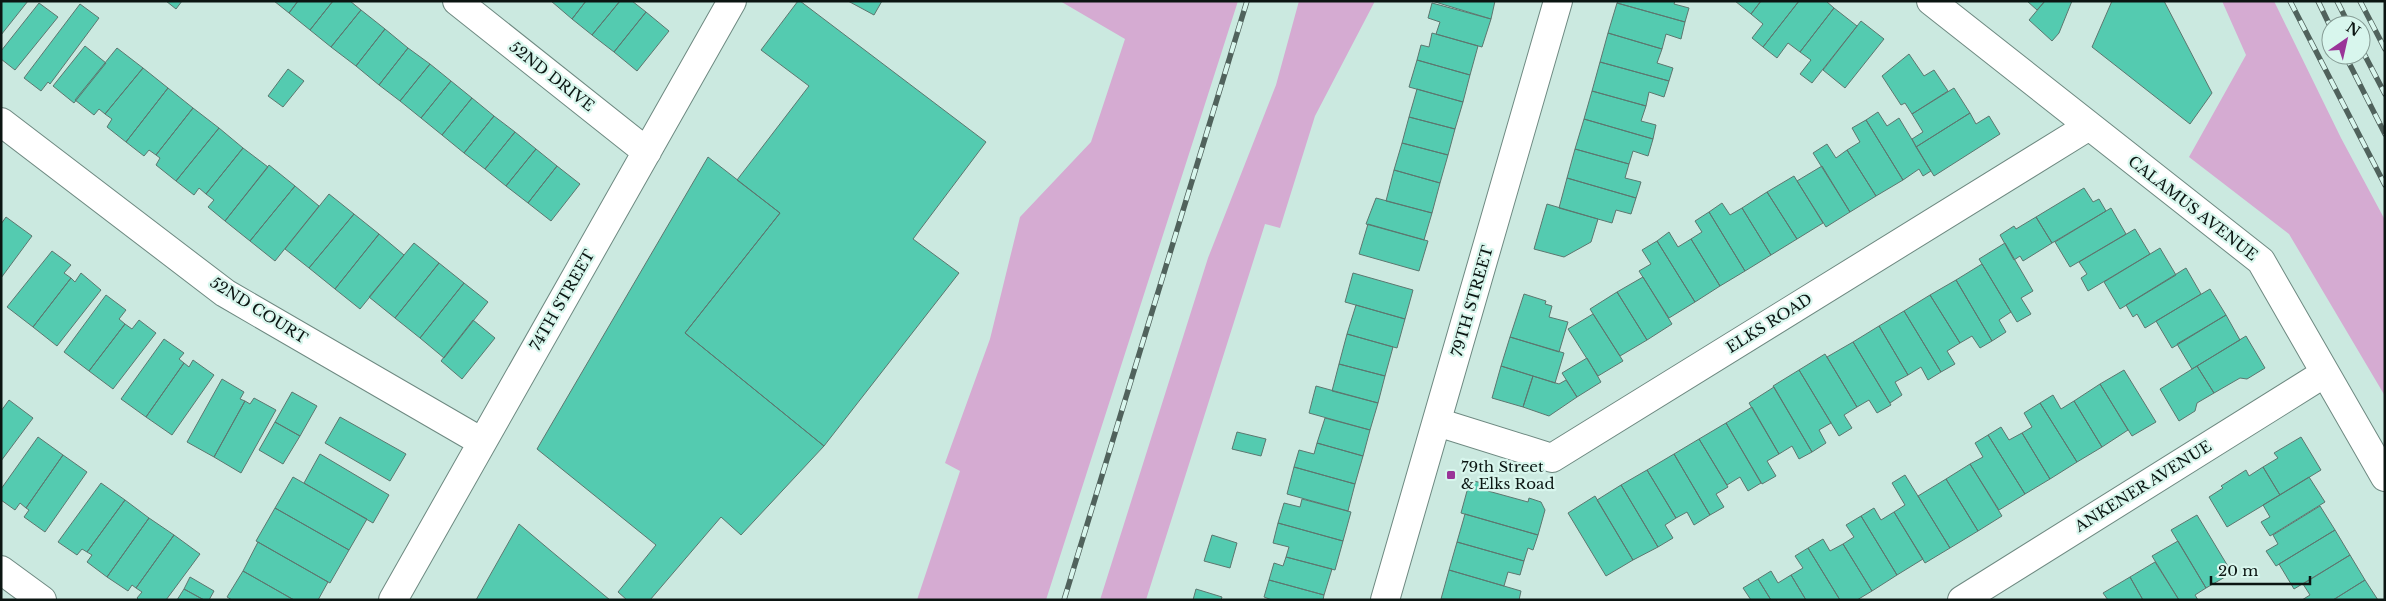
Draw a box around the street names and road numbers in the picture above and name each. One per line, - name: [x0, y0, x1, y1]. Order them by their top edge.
- street label: 52ND DRIVE: [506, 37, 598, 115]
- street label: CALAMUS AVENUE: [2124, 152, 2262, 265]
- street label: 79TH STREET: [1447, 243, 1497, 359]
- street label: 74TH STREET: [525, 246, 599, 354]
- street label: 52ND COURT: [207, 272, 311, 348]
- street label: ELKS ROAD: [1723, 289, 1815, 357]
- street label: ANKENER AVENUE: [2070, 436, 2215, 536]

